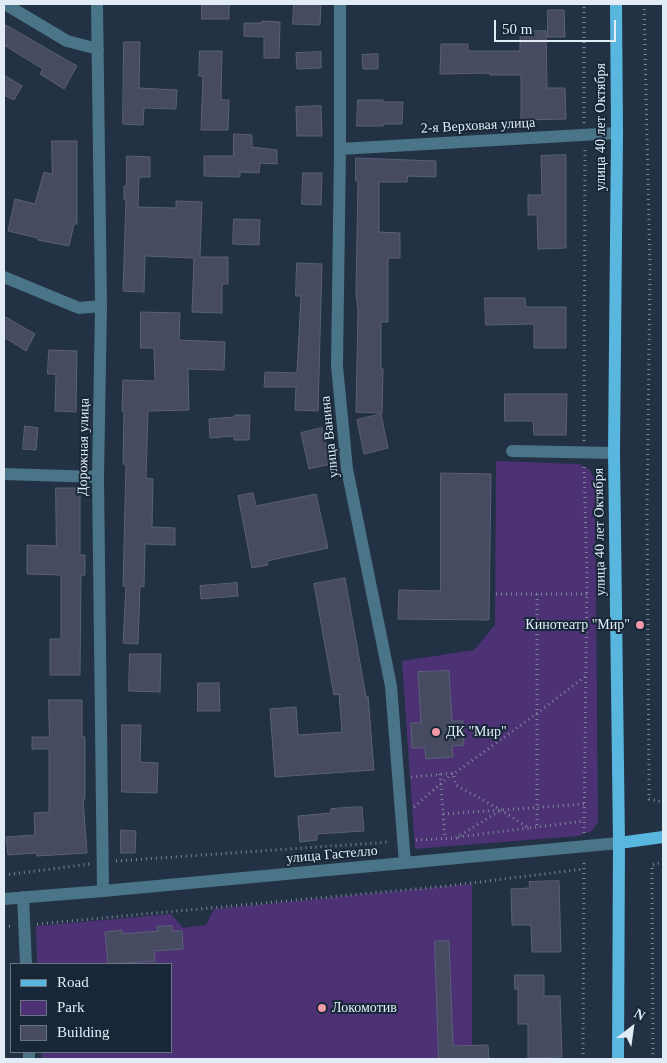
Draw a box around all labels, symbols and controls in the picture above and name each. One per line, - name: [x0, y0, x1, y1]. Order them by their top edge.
- scale bar: [497, 10, 620, 42]
- text: 50 m: [502, 21, 532, 37]
- street label: улица 40 лет Октября: [593, 63, 609, 191]
- street label: 2-я Верховая улица: [420, 115, 536, 137]
- street label: улица Ванина: [317, 395, 343, 479]
- street label: Дорожная улица: [75, 398, 93, 496]
- street label: улица 40 лет Октября: [590, 468, 610, 596]
- place label: Кинотеатр "Мир": [525, 617, 630, 633]
- marker: Кинотеатр "Мир": [634, 619, 646, 631]
- place label: ДК "Мир": [446, 724, 507, 740]
- marker: ДК "Мир": [430, 726, 442, 738]
- street label: улица Гастелло: [286, 843, 378, 867]
- legend: [10, 963, 172, 1053]
- text: Road: [57, 974, 89, 990]
- text: Park: [57, 999, 85, 1015]
- place label: Локомотив: [332, 1000, 397, 1016]
- marker: Локомотив: [316, 1002, 328, 1014]
- north arrow: [607, 1003, 657, 1053]
- text: N: [632, 1006, 648, 1024]
- text: Building: [57, 1024, 110, 1040]

